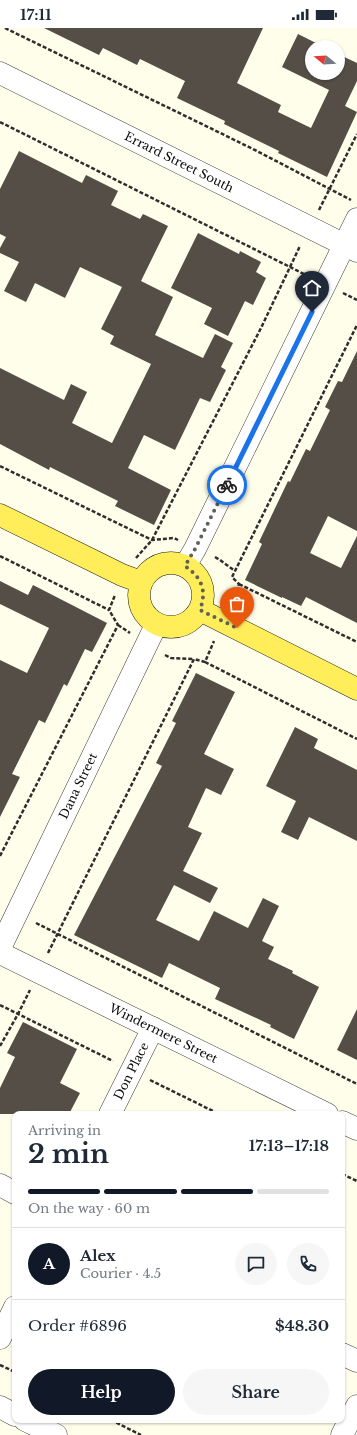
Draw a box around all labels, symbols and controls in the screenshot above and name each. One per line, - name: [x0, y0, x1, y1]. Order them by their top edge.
- text: 17:11: [20, 5, 52, 24]
- north arrow: [305, 40, 345, 80]
- map controls: [305, 40, 345, 80]
- street label: Errard Street South: [122, 128, 236, 195]
- pin: [295, 271, 329, 312]
- icon: home: [301, 277, 323, 299]
- courier: [207, 465, 247, 505]
- icon: bike: [216, 474, 238, 496]
- pin: [220, 587, 254, 628]
- icon: bag: [226, 593, 248, 615]
- street label: Dana Street: [56, 750, 100, 821]
- street label: Windermere Street: [106, 999, 221, 1066]
- street label: Don Place: [110, 1040, 152, 1102]
- text: Arriving in: [28, 1122, 101, 1139]
- text: 17:13–17:18: [249, 1136, 329, 1155]
- text: 2 min: [28, 1138, 109, 1170]
- text: On the way · 60 m: [28, 1200, 150, 1217]
- button: chat: [235, 1243, 277, 1285]
- button: phone: [287, 1243, 329, 1285]
- text: Alex: [80, 1246, 116, 1265]
- text: A: [43, 1254, 55, 1273]
- text: Courier · 4.5: [80, 1265, 161, 1282]
- text: Order #6896: [28, 1316, 127, 1335]
- text: $48.30: [275, 1316, 329, 1335]
- button: Help: [28, 1369, 175, 1415]
- button: Share: [183, 1369, 329, 1415]

